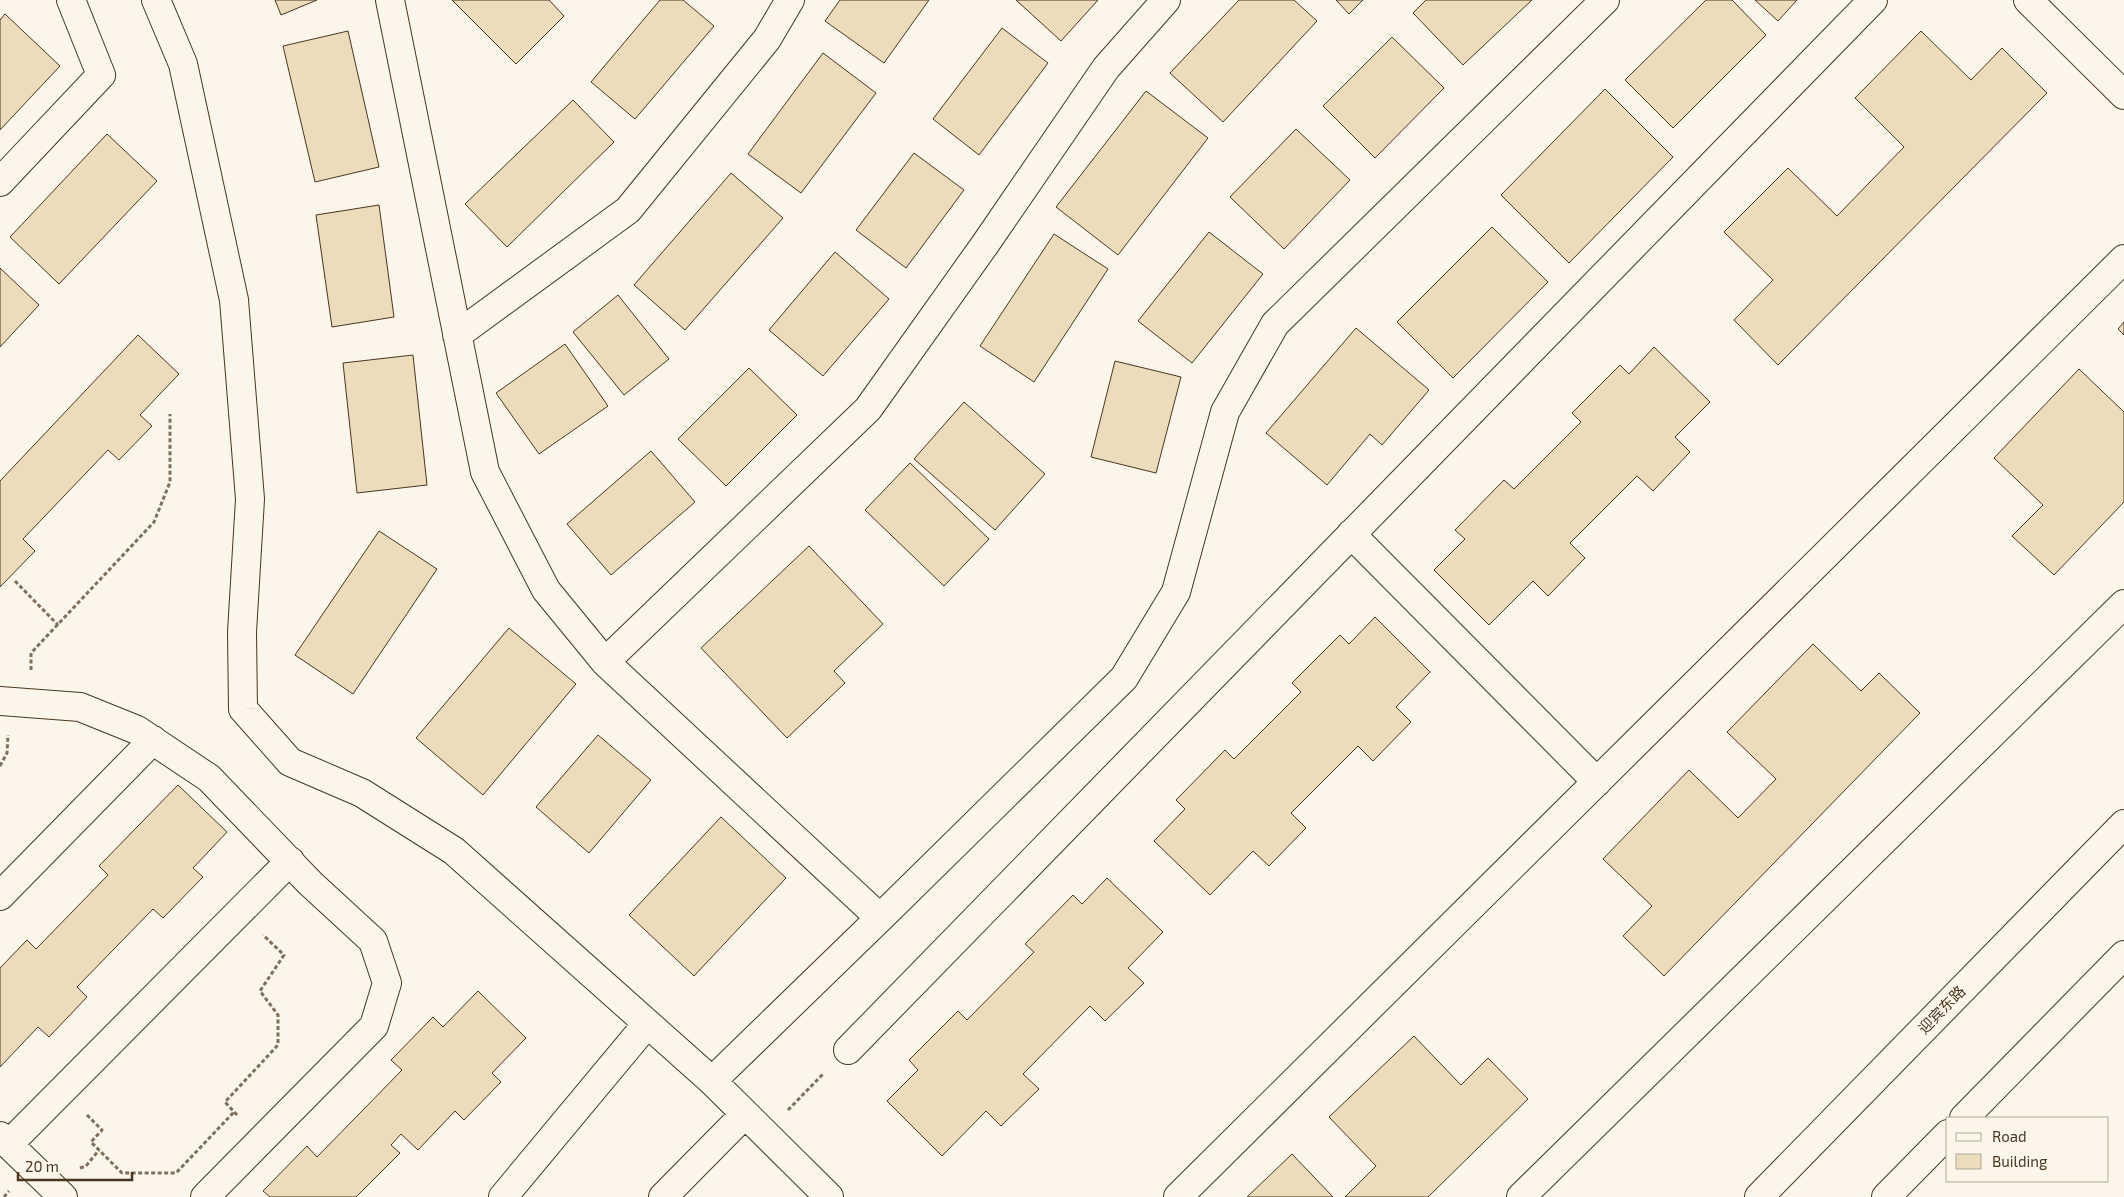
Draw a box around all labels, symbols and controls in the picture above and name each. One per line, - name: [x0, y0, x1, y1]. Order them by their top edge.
- street label: 迎宾东路: [1914, 981, 1969, 1037]
- legend: [1946, 1117, 2109, 1182]
- text: Road: [1992, 1127, 2027, 1145]
- scale bar: [18, 1150, 131, 1182]
- text: Building: [1992, 1152, 2048, 1170]
- text: 20 m: [25, 1157, 59, 1175]

